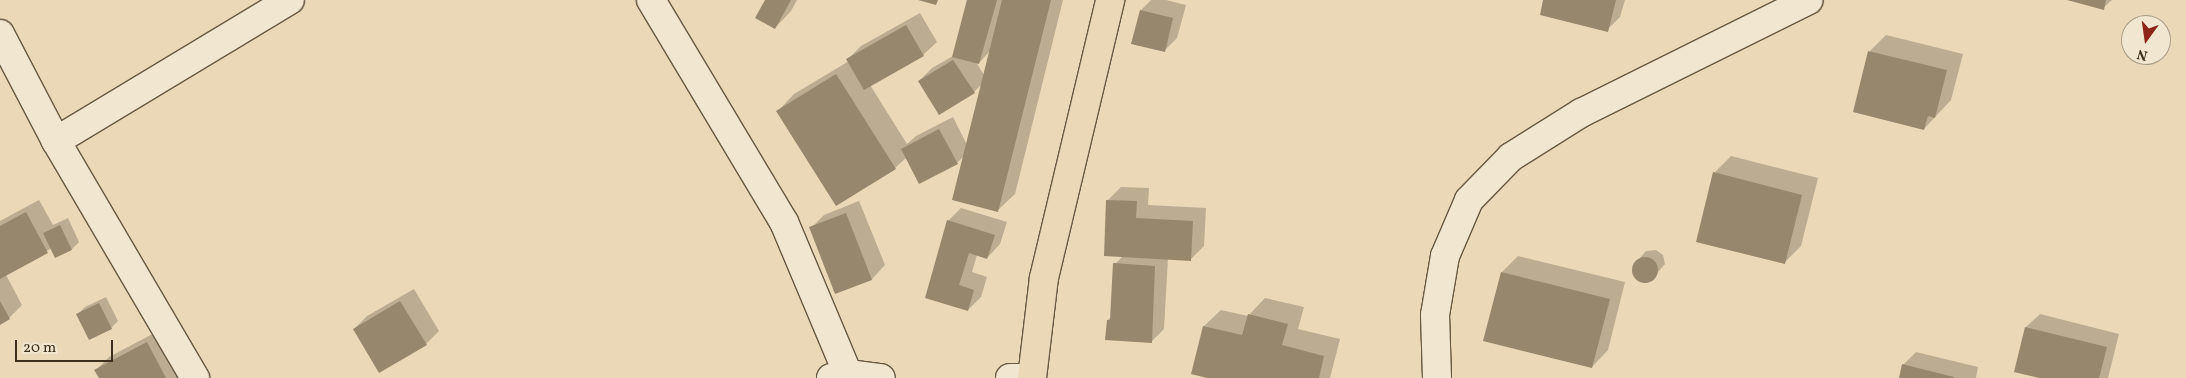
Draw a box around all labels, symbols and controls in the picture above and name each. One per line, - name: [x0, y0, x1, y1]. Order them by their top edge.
- north arrow: [2121, 15, 2171, 65]
- text: N: [2135, 44, 2150, 65]
- scale bar: [18, 330, 115, 362]
- text: 20 m: [23, 338, 56, 359]

